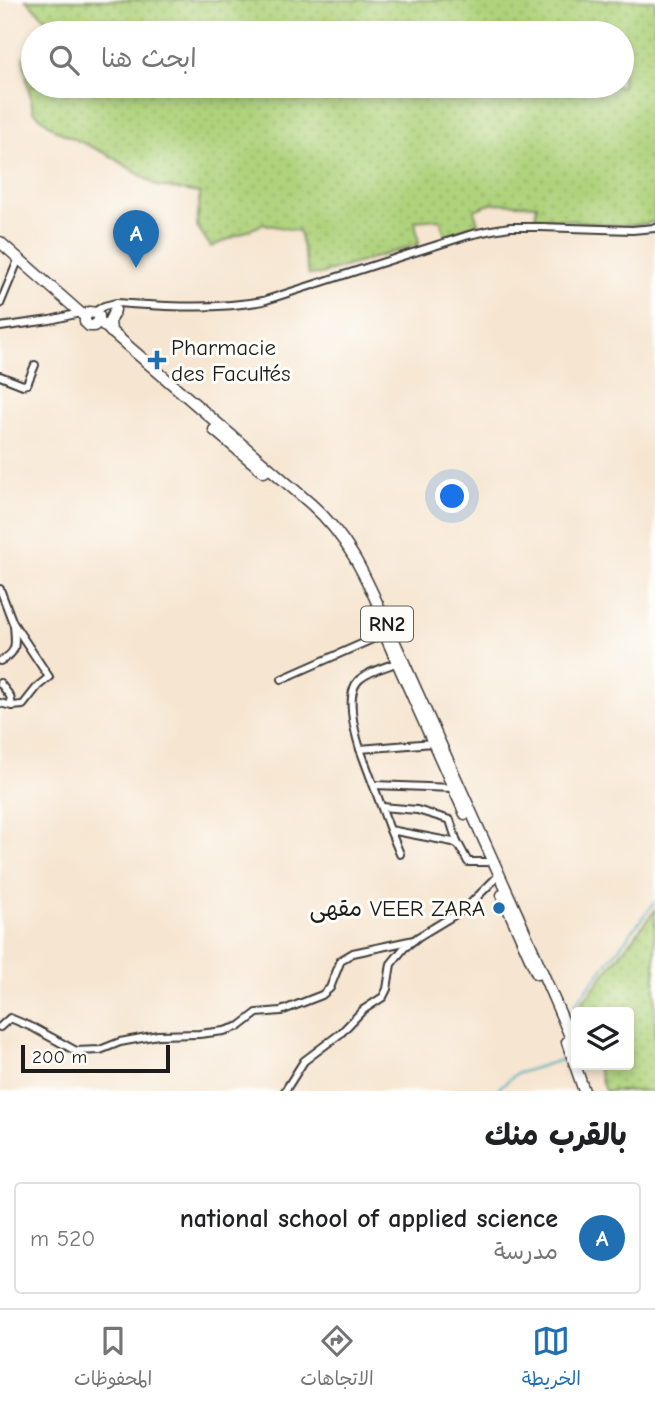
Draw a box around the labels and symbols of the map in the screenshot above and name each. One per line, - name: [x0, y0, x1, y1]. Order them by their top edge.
- pin: A: [113, 210, 159, 268]
- place label: Pharmacie des Facultés: [171, 334, 291, 387]
- marker: Pharmacie des Facultés: [149, 352, 165, 368]
- your location: [435, 479, 469, 513]
- road number: RN2: [361, 606, 413, 642]
- place label: مقهى VEER ZARA: [309, 895, 485, 923]
- marker: مقهى VEER ZARA: [491, 900, 507, 916]
- scale bar: [21, 1042, 170, 1074]

